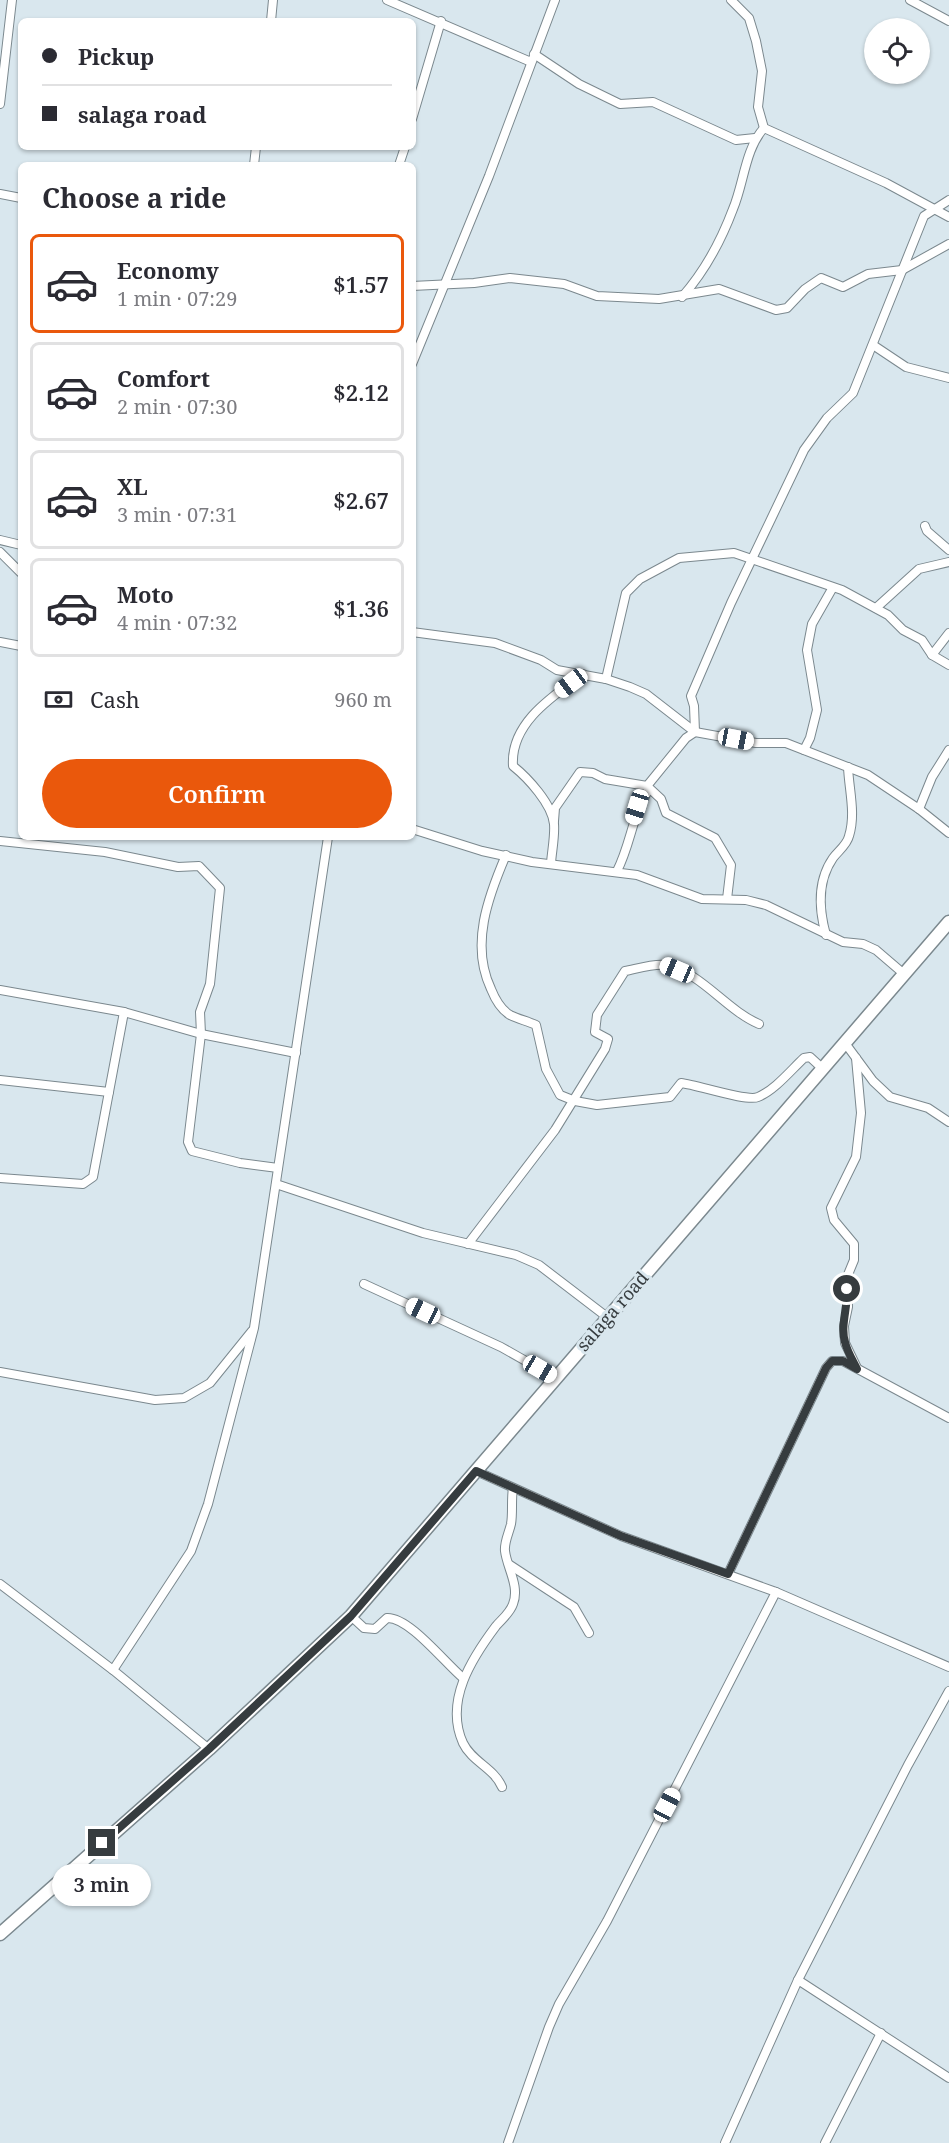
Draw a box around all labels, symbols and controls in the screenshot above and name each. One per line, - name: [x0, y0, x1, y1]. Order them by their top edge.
- map controls: [864, 18, 930, 84]
- button: locate: [864, 18, 930, 84]
- text: Pickup: [78, 41, 154, 71]
- text: salaga road: [78, 99, 206, 129]
- text: Choose a ride: [42, 179, 227, 216]
- text: Economy: [117, 255, 219, 285]
- icon: car: [45, 257, 99, 311]
- text: $1.57: [333, 269, 389, 299]
- text: 1 min · 07:29: [117, 285, 237, 312]
- text: Comfort: [117, 363, 210, 393]
- icon: car: [45, 365, 99, 419]
- text: $2.12: [333, 377, 389, 407]
- text: 2 min · 07:30: [117, 393, 237, 420]
- text: XL: [117, 471, 148, 501]
- icon: car: [45, 473, 99, 527]
- text: $2.67: [333, 485, 389, 515]
- text: 3 min · 07:31: [117, 501, 237, 528]
- text: Moto: [117, 579, 174, 609]
- icon: car: [45, 581, 99, 635]
- text: $1.36: [333, 593, 389, 623]
- text: 4 min · 07:32: [117, 609, 237, 636]
- car: [551, 665, 591, 701]
- icon: cash: [42, 683, 75, 716]
- text: Cash: [90, 684, 140, 714]
- text: 960 m: [334, 686, 392, 713]
- car: [717, 727, 755, 751]
- button: Confirm: [42, 759, 392, 828]
- car: [623, 787, 651, 827]
- car: [657, 955, 697, 985]
- street label: salaga road: [571, 1266, 653, 1356]
- route start: [833, 1275, 860, 1302]
- car: [403, 1295, 443, 1327]
- car: [520, 1352, 560, 1386]
- car: [651, 1785, 683, 1825]
- route end: [88, 1829, 115, 1856]
- callout: 3 min: [52, 1864, 152, 1906]
- text: 3 min: [74, 1871, 129, 1898]

